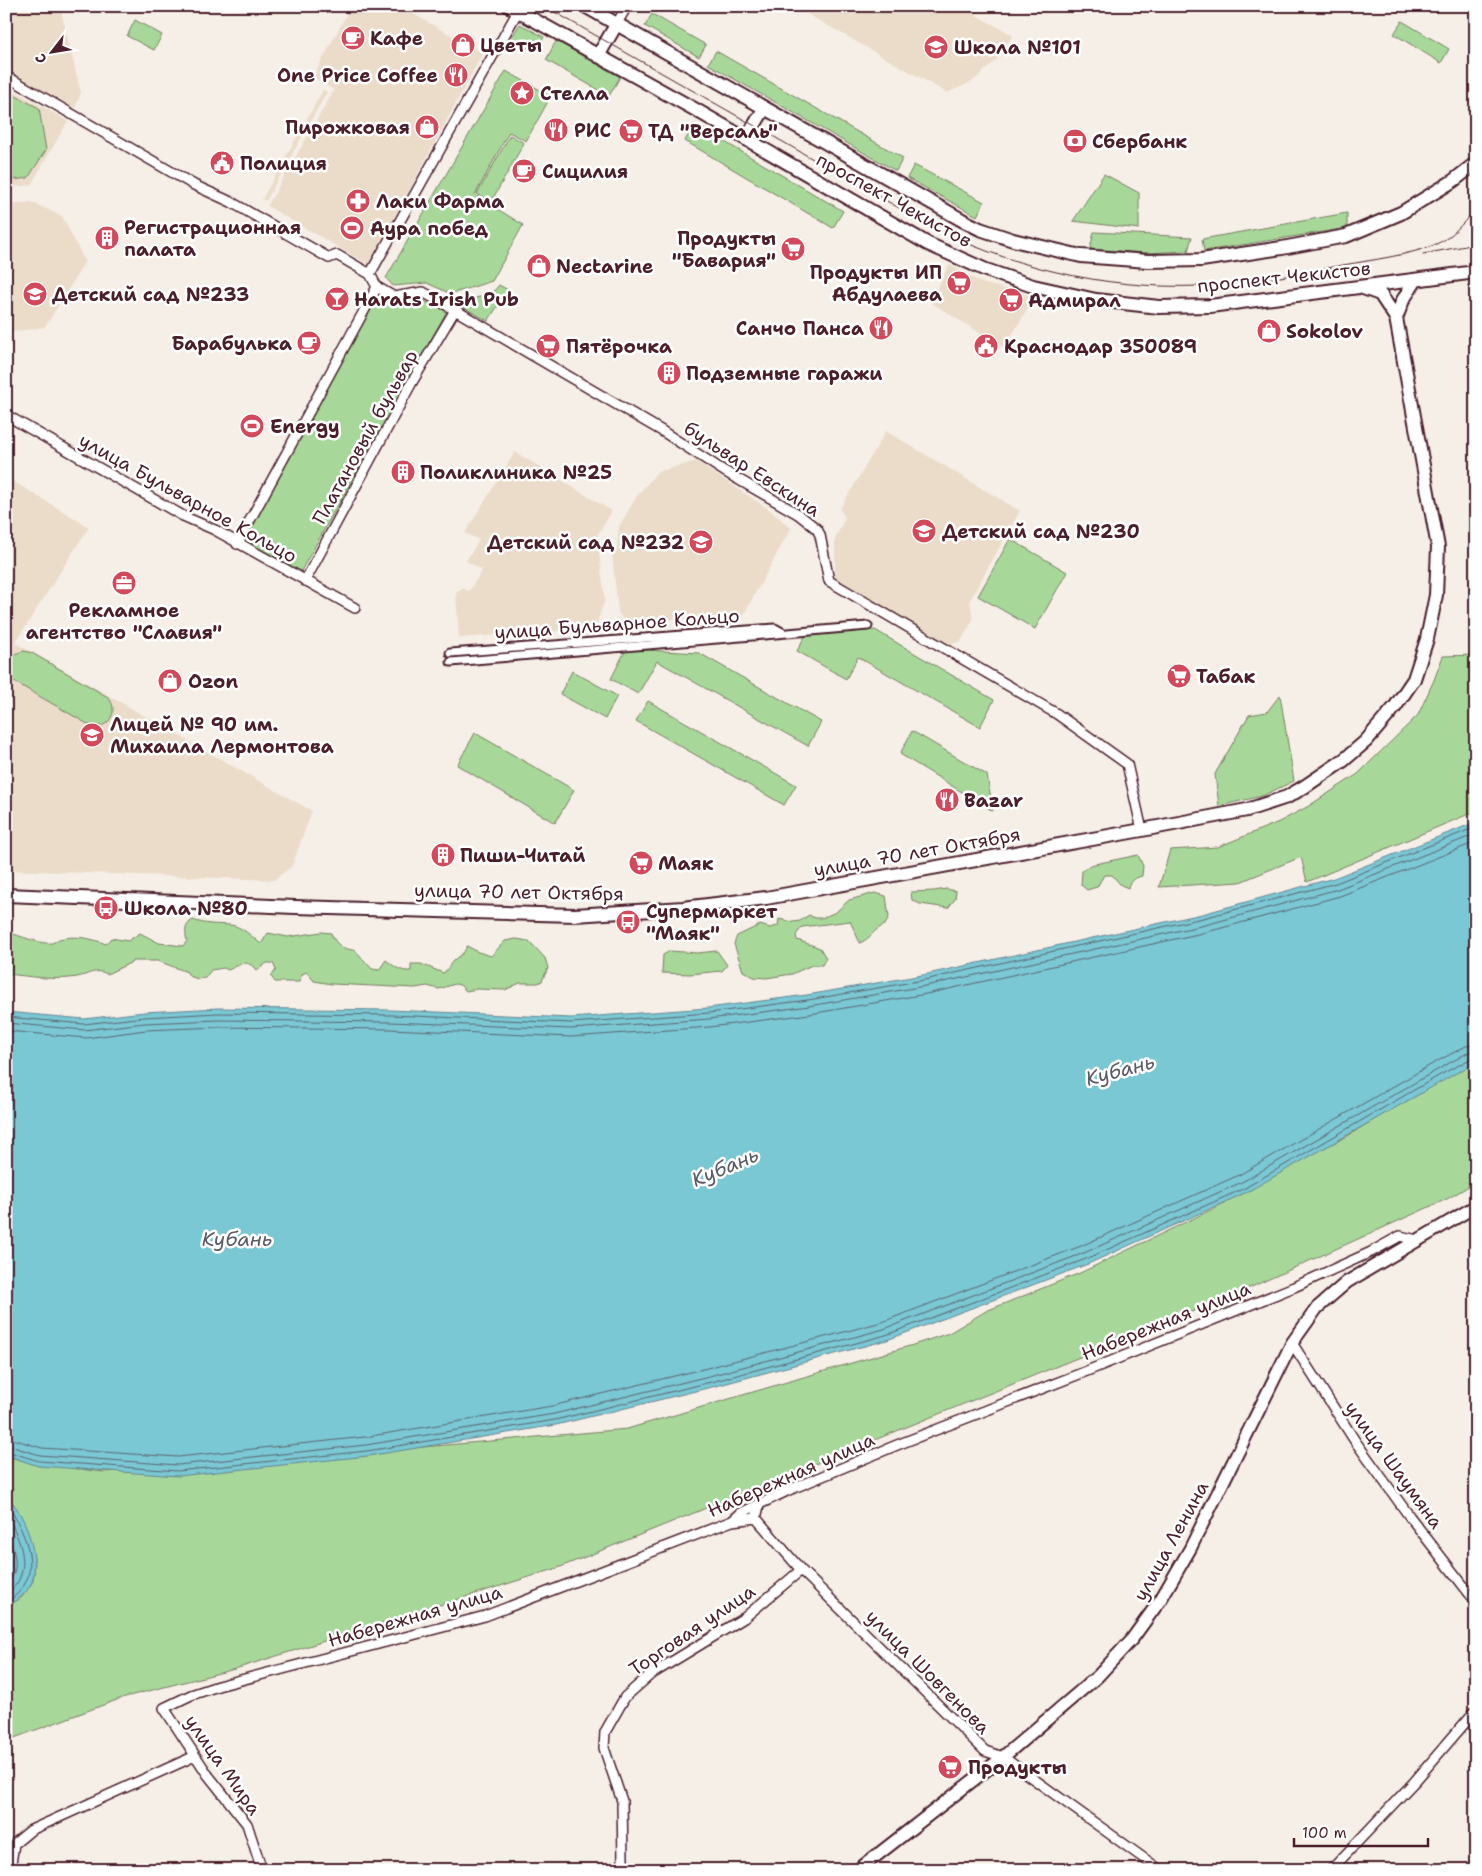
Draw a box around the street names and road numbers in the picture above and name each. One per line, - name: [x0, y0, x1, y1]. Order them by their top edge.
- street label: проспект Чекистов: [812, 147, 976, 253]
- street label: проспект Чекистов: [1196, 255, 1372, 299]
- street label: Платановый бульвар: [307, 345, 423, 529]
- street label: бульвар Евскина: [679, 416, 825, 523]
- street label: улица Бульварное Кольцо: [75, 428, 301, 568]
- street label: улица Бульварное Кольцо: [494, 603, 740, 645]
- street label: улица 70 лет Октября: [812, 821, 1022, 883]
- street label: улица 70 лет Октября: [414, 878, 624, 906]
- street label: Набережная улица: [1078, 1276, 1254, 1366]
- street label: улица Шаумяна: [1339, 1396, 1449, 1534]
- street label: Набережная улица: [704, 1427, 879, 1523]
- street label: улица Ленина: [1128, 1476, 1214, 1605]
- street label: Торговая улица: [624, 1578, 760, 1681]
- street label: Набережная улица: [325, 1579, 505, 1653]
- street label: улица Шовгенова: [860, 1604, 996, 1740]
- street label: улица Мира: [179, 1710, 267, 1820]

